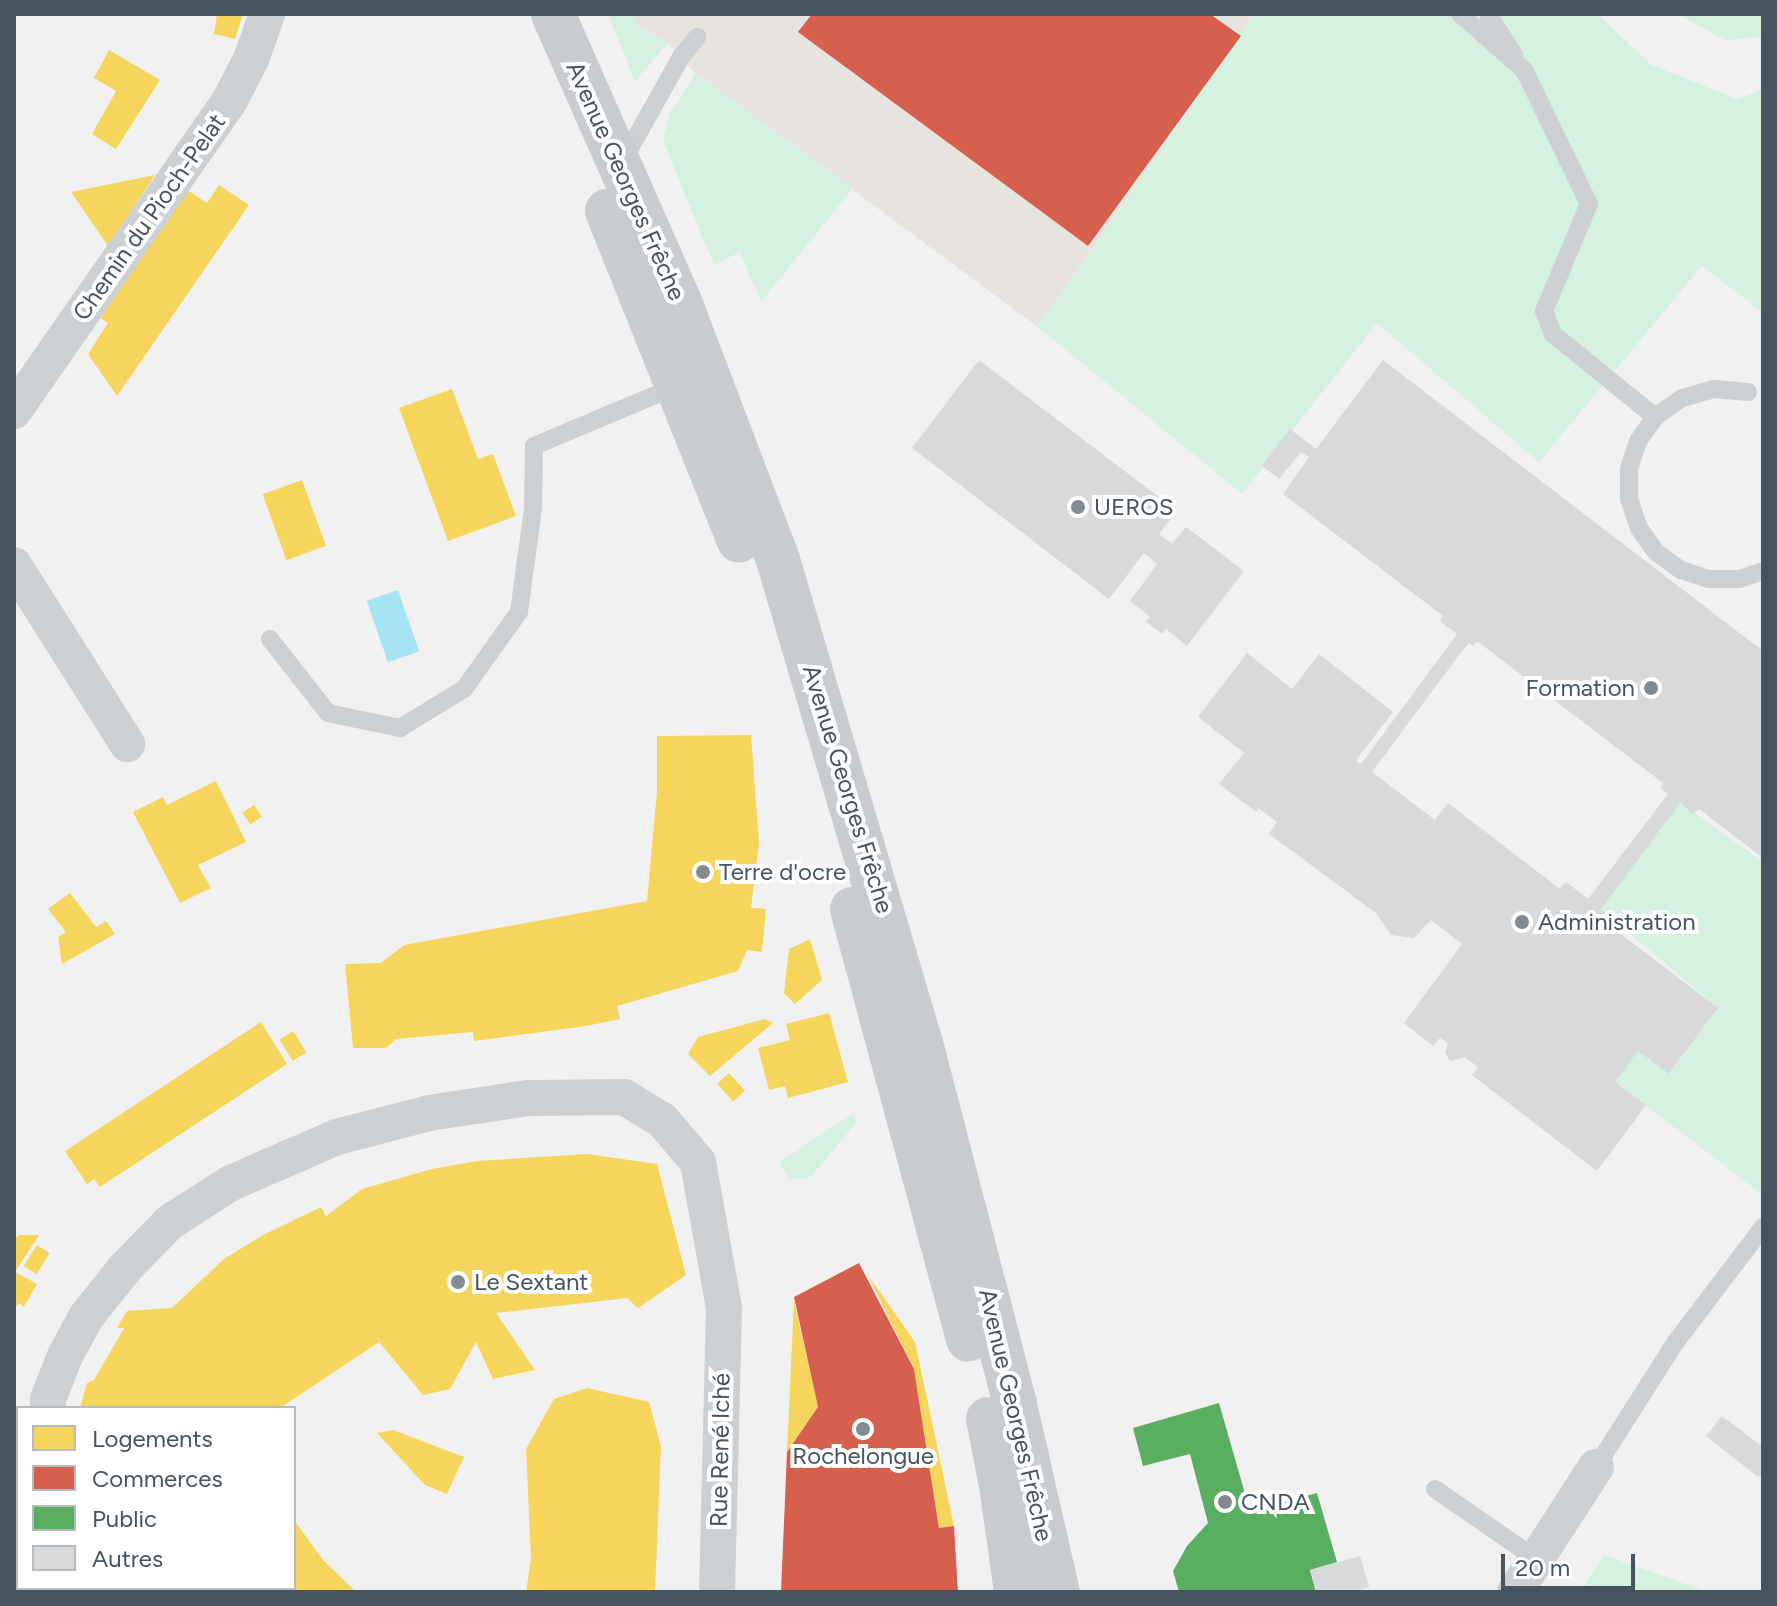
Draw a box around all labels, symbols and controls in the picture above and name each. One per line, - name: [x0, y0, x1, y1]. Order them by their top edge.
- street label: Avenue Georges Frêche: [560, 57, 692, 305]
- street label: Chemin du Pioch-Pelat: [67, 108, 231, 326]
- place label: UEROS: [1094, 493, 1174, 521]
- marker: UEROS: [1069, 498, 1087, 516]
- street label: Avenue Georges Frêche: [796, 661, 900, 917]
- place label: Formation: [1525, 674, 1635, 702]
- marker: Formation: [1642, 679, 1660, 697]
- place label: Terre d'ocre: [719, 858, 846, 886]
- marker: Terre d'ocre: [694, 863, 712, 881]
- place label: Administration: [1538, 908, 1696, 936]
- marker: Administration: [1513, 913, 1531, 931]
- place label: Le Sextant: [474, 1268, 588, 1296]
- marker: Le Sextant: [449, 1273, 467, 1291]
- street label: Avenue Georges Frêche: [973, 1286, 1059, 1544]
- street label: Rue René Iché: [704, 1373, 736, 1527]
- legend: [16, 1406, 296, 1590]
- marker: Rochelongue: [854, 1420, 872, 1438]
- text: Logements: [92, 1424, 213, 1453]
- place label: Rochelongue: [792, 1442, 934, 1470]
- text: Commerces: [92, 1464, 223, 1493]
- place label: CNDA: [1241, 1488, 1310, 1516]
- marker: CNDA: [1216, 1493, 1234, 1511]
- text: Public: [92, 1504, 157, 1533]
- scale bar: [1505, 1538, 1639, 1588]
- text: Autres: [92, 1544, 163, 1573]
- text: 20 m: [1515, 1553, 1570, 1582]

